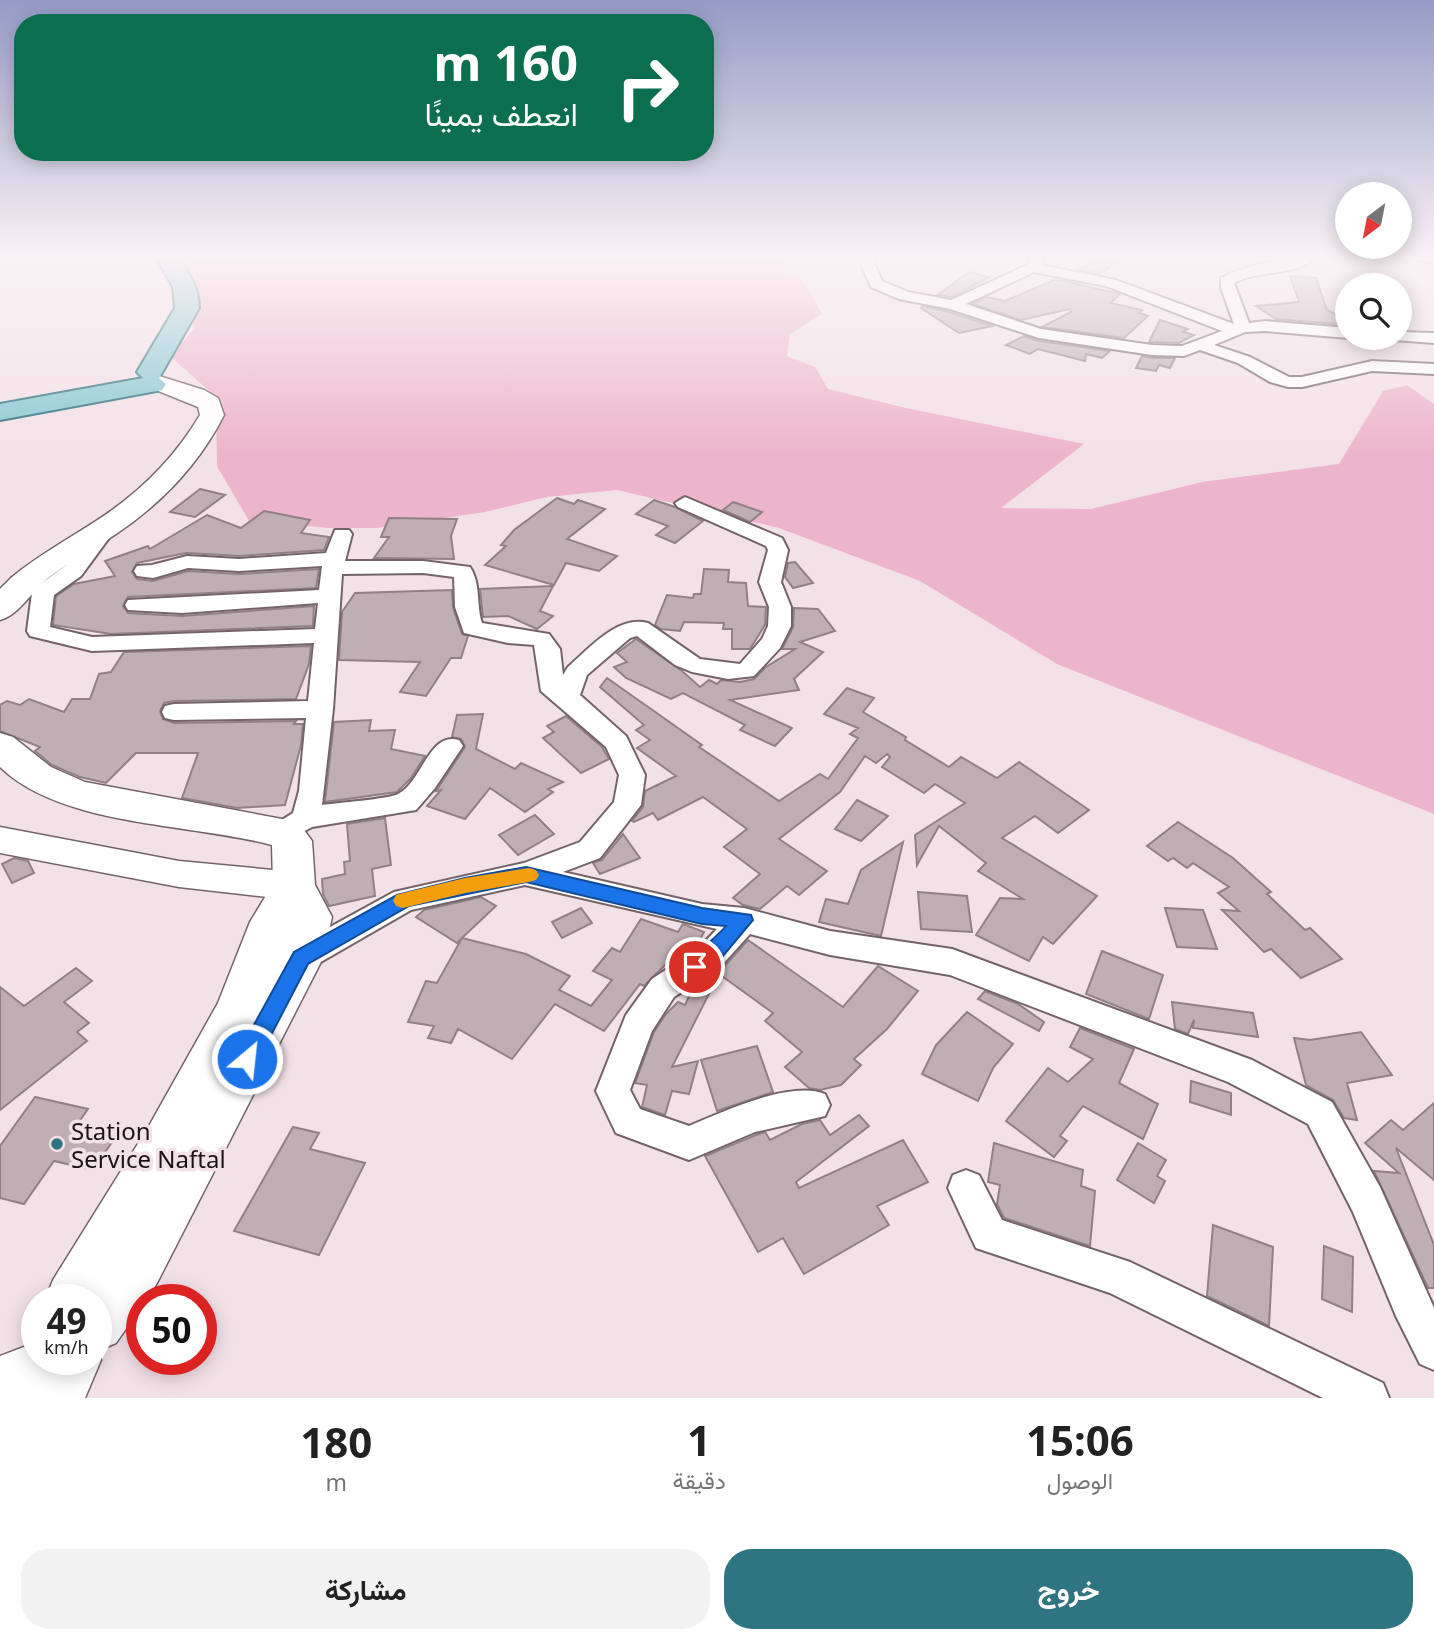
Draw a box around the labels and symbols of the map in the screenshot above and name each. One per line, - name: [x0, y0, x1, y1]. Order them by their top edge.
- north arrow: [1335, 182, 1412, 259]
- pin: [665, 937, 725, 997]
- position arrow: [210, 1022, 284, 1096]
- place label: Station Service Naftal: [71, 1114, 226, 1175]
- marker: Station Service Naftal: [49, 1136, 65, 1152]
- speed limit sign: 50: [126, 1284, 217, 1375]

